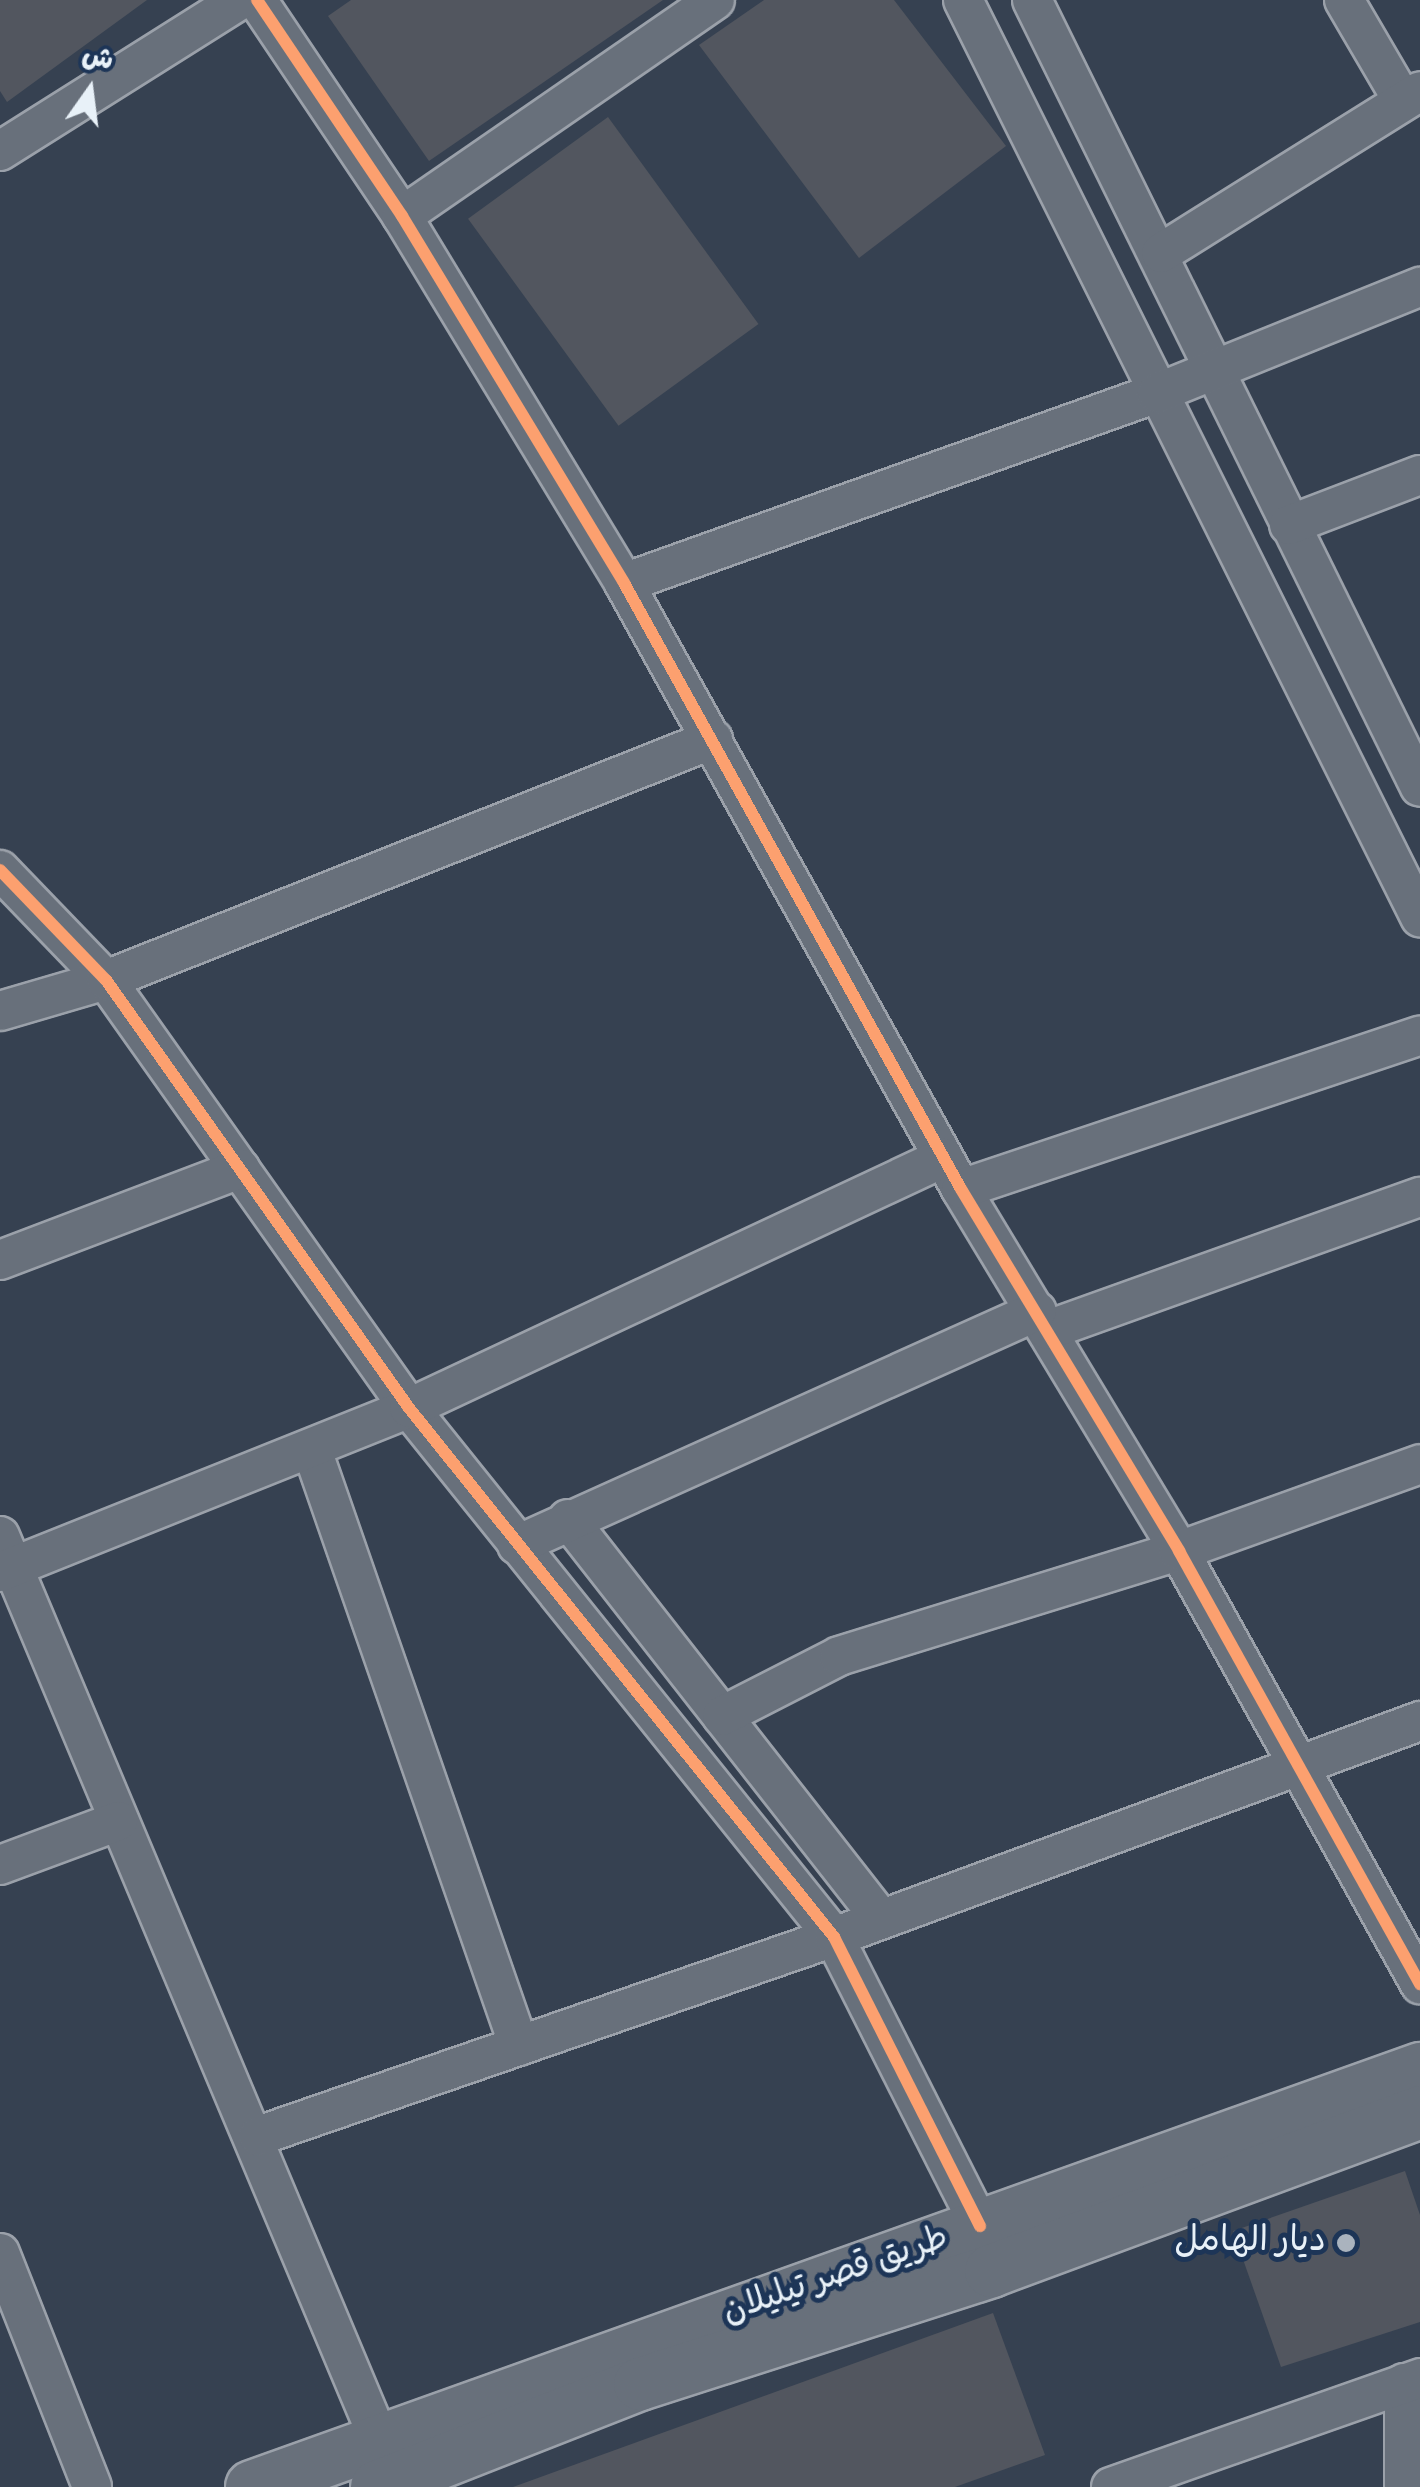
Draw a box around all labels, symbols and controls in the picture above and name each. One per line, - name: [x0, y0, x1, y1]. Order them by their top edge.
- text: ش: [77, 38, 117, 84]
- north arrow: [40, 40, 140, 140]
- street label: طريق قصر تيليلان: [718, 2219, 954, 2335]
- place label: ديار الهامل: [1174, 2222, 1326, 2264]
- marker: ديار الهامل: [1335, 2232, 1357, 2254]

